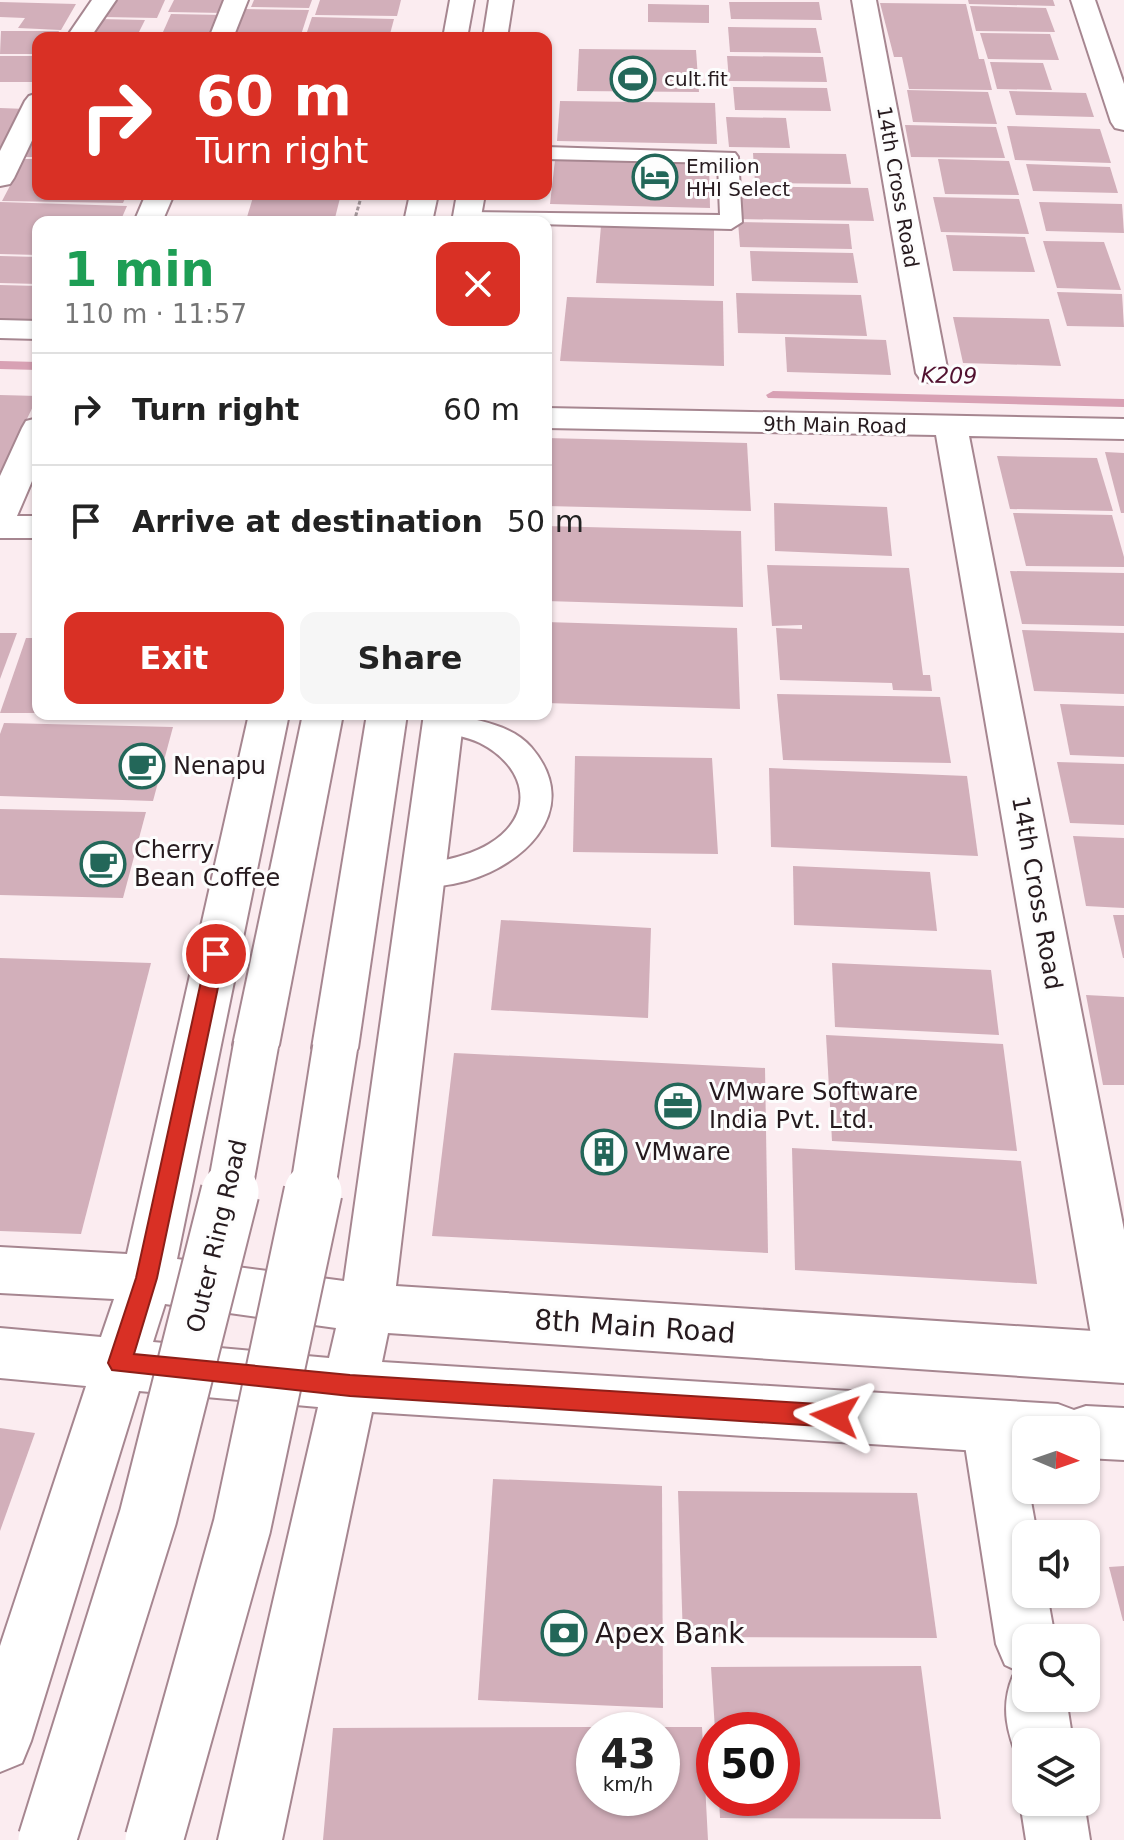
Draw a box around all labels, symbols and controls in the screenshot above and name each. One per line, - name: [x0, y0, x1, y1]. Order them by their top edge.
- sports icon: cult.fit: [609, 55, 657, 103]
- text: 60 m: [196, 63, 352, 128]
- icon: right: [64, 64, 168, 168]
- place label: cult.fit: [664, 67, 728, 91]
- street label: 14th Cross Road: [872, 104, 924, 270]
- text: Turn right: [196, 130, 368, 171]
- hotel icon: Emilion HHI Select: [631, 153, 679, 201]
- place label: Emilion HHI Select: [686, 154, 790, 201]
- text: 1 min: [64, 241, 215, 297]
- button: close: [436, 242, 520, 326]
- text: 110 m · 11:57: [64, 299, 247, 329]
- water label: K209: [921, 363, 977, 388]
- icon: right: [64, 387, 108, 431]
- text: Turn right: [132, 392, 299, 427]
- text: 60 m: [443, 392, 520, 427]
- street label: 9th Main Road: [763, 412, 907, 438]
- icon: arrive: [64, 499, 108, 543]
- text: Arrive at destination: [132, 504, 483, 539]
- text: 50 m: [507, 504, 584, 539]
- button: Exit: [64, 612, 284, 704]
- button: Share: [300, 612, 520, 704]
- cafe icon: Nenapu: [118, 742, 166, 790]
- place label: Nenapu: [173, 752, 266, 780]
- street label: 14th Cross Road: [1006, 794, 1068, 992]
- place label: Cherry Bean Coffee: [134, 836, 280, 892]
- cafe icon: Cherry Bean Coffee: [79, 840, 127, 888]
- pin: [182, 920, 250, 988]
- icon: arrive: [194, 932, 238, 976]
- place label: VMware Software India Pvt. Ltd.: [709, 1078, 918, 1134]
- office icon: VMware Software India Pvt. Ltd.: [654, 1082, 702, 1130]
- building icon: VMware: [580, 1128, 628, 1176]
- street label: Outer Ring Road: [181, 1137, 253, 1335]
- place label: VMware: [635, 1138, 731, 1166]
- street label: 8th Main Road: [533, 1303, 737, 1350]
- position arrow: [793, 1374, 877, 1458]
- north arrow: [1012, 1416, 1100, 1504]
- map controls: [1012, 1416, 1100, 1816]
- button: sound: [1012, 1520, 1100, 1608]
- bank icon: Apex Bank: [540, 1609, 588, 1657]
- place label: Apex Bank: [595, 1617, 745, 1650]
- button: search: [1012, 1624, 1100, 1712]
- speed limit sign: 50: [696, 1712, 800, 1816]
- button: layers: [1012, 1728, 1100, 1816]
- text: 43: [600, 1731, 656, 1777]
- text: km/h: [603, 1772, 653, 1796]

